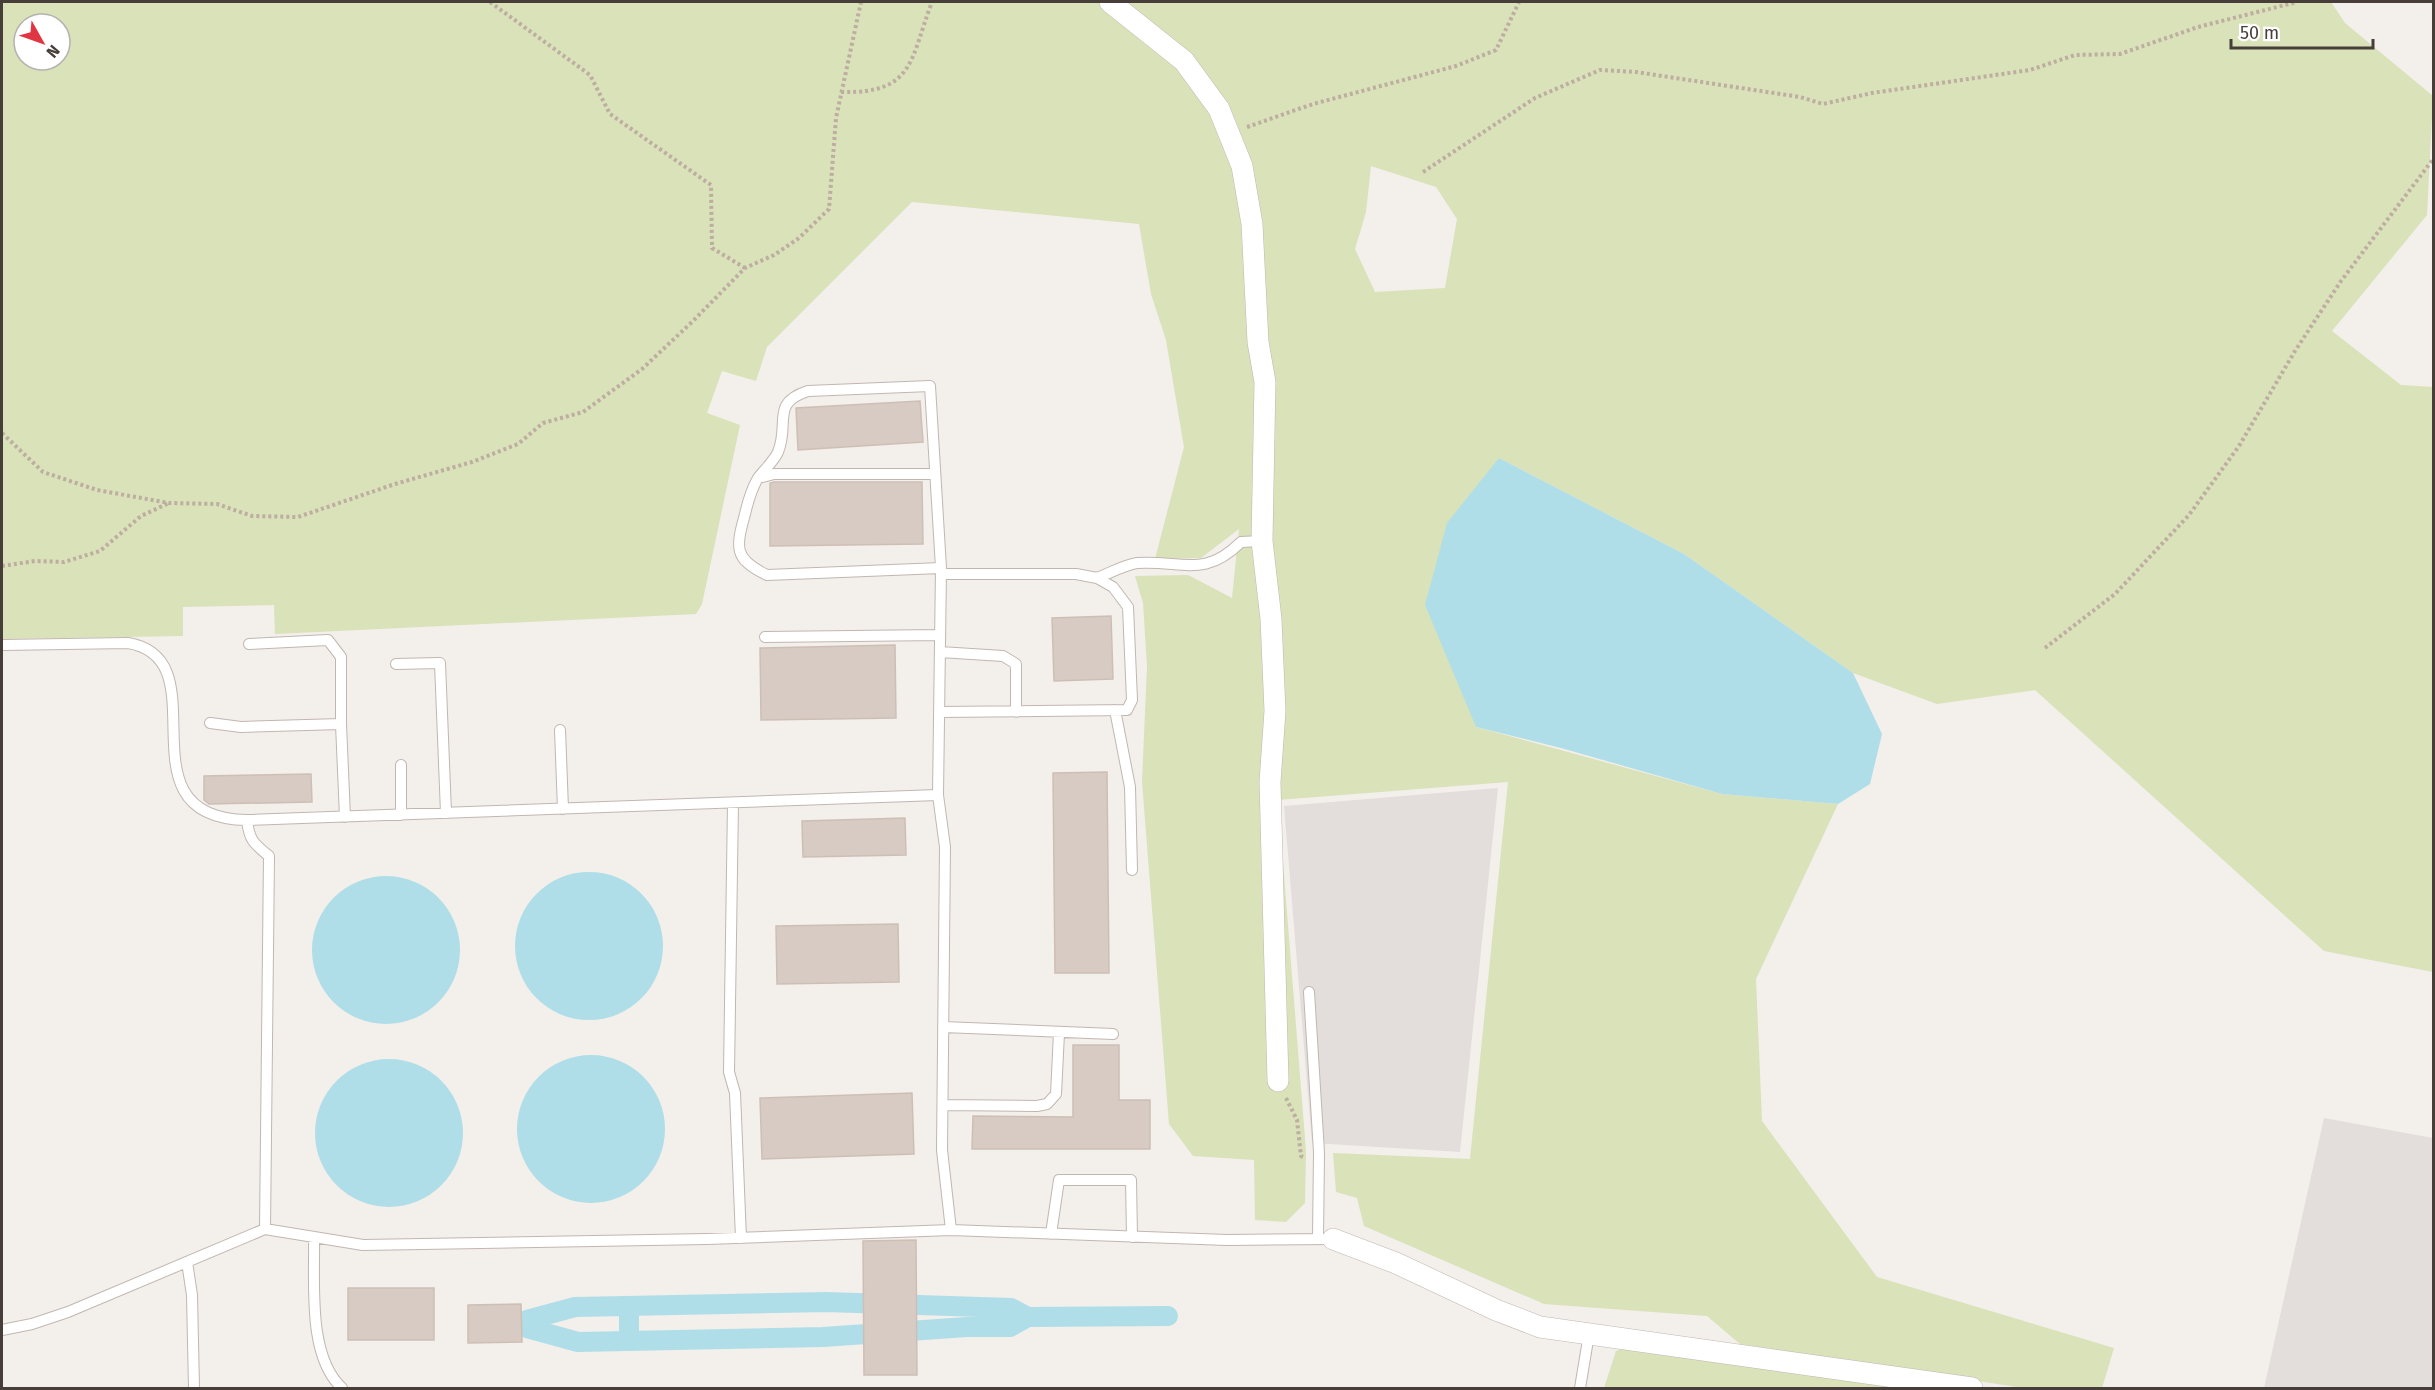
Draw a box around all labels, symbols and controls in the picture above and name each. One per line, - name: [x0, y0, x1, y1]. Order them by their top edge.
- north arrow: [12, 12, 72, 72]
- scale bar: [2231, 12, 2374, 50]
- text: 50 m: [2240, 22, 2279, 44]
- text: N: [42, 41, 64, 61]

